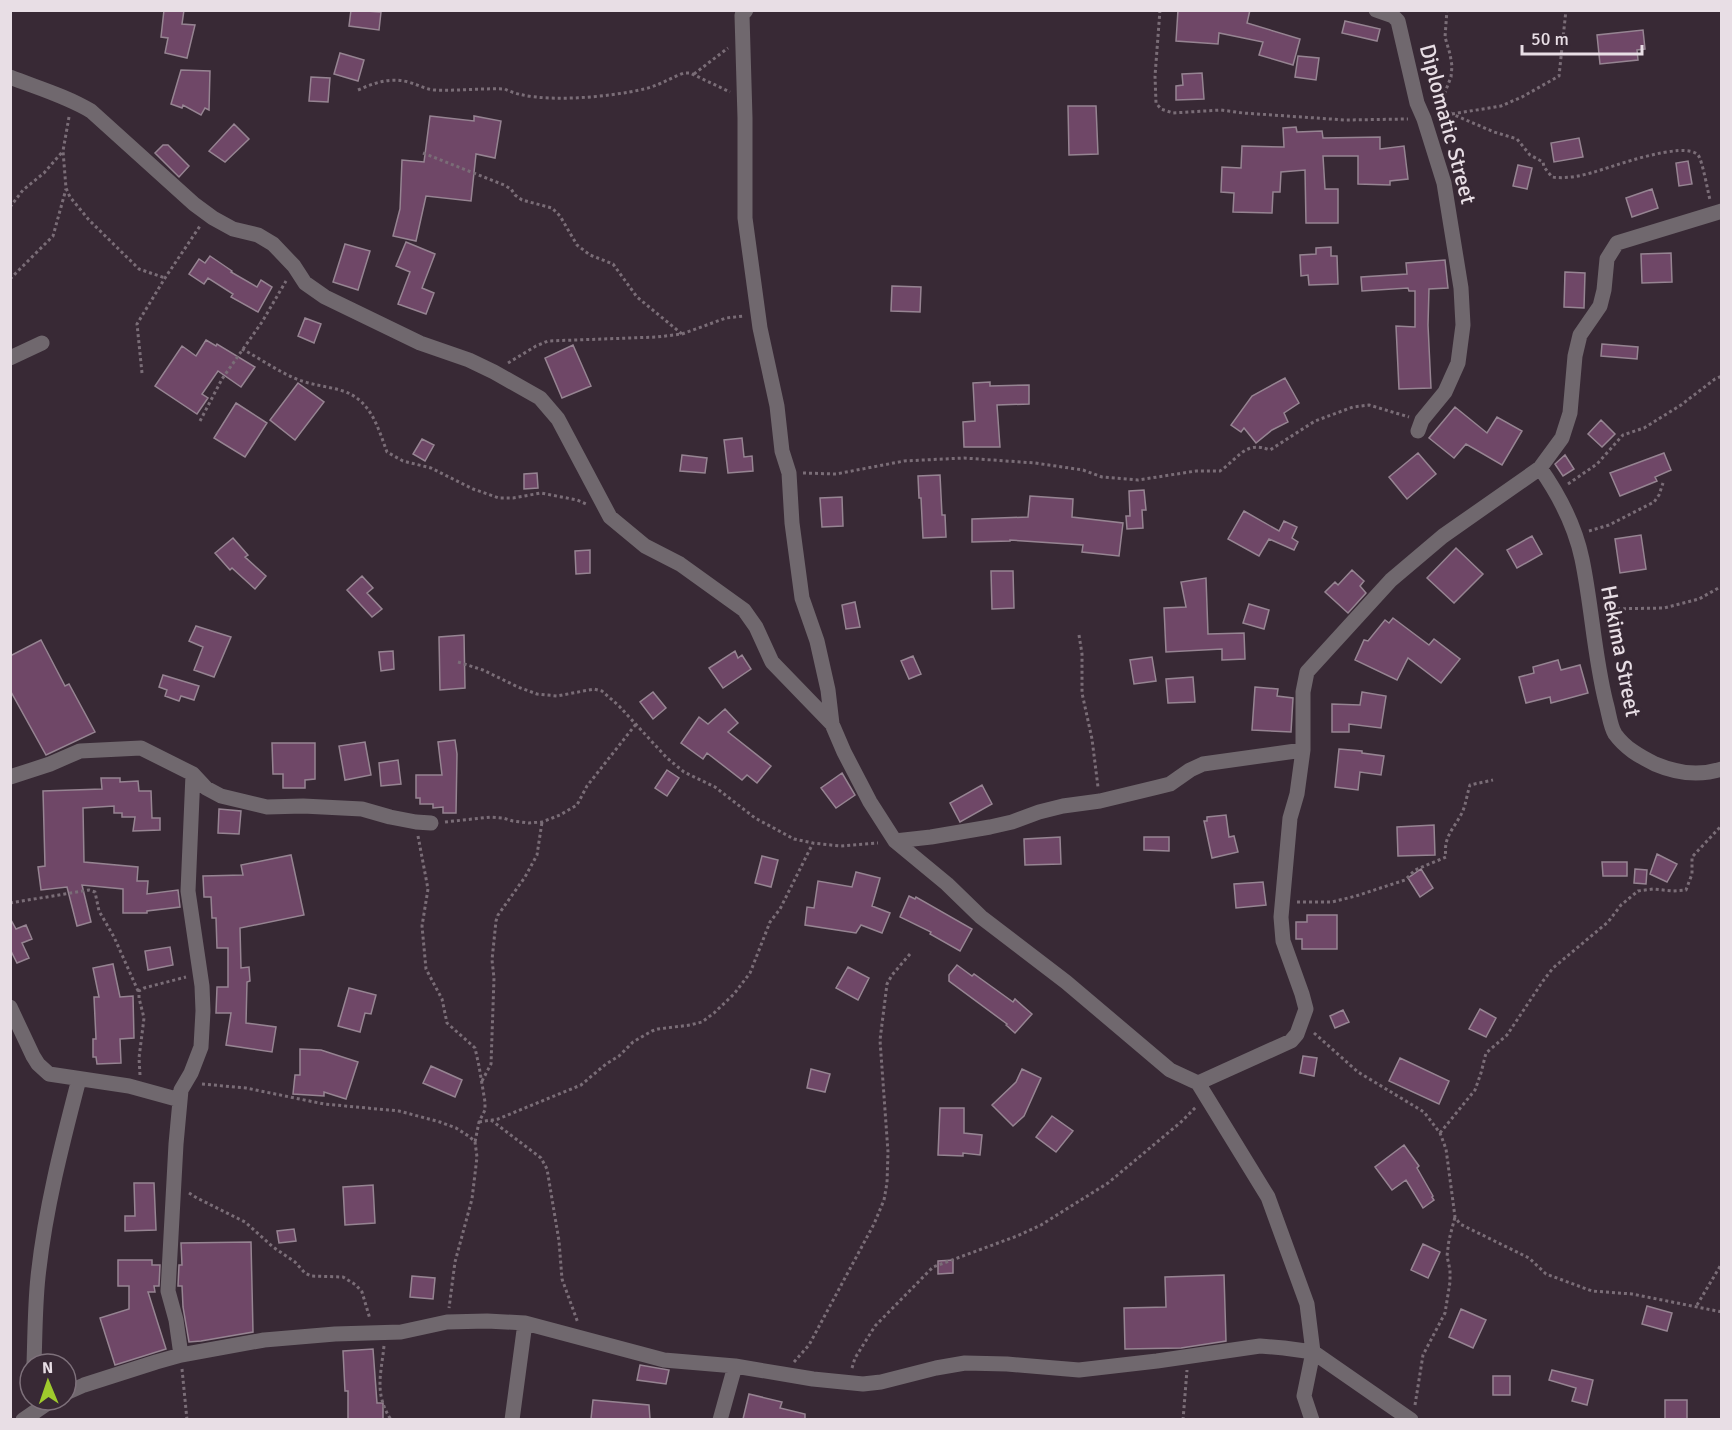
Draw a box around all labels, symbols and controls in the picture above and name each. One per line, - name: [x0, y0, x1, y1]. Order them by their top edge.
- scale bar: [1522, 18, 1642, 56]
- text: 50 m: [1531, 28, 1569, 50]
- street label: Diplomatic Street: [1414, 41, 1482, 207]
- street label: Hekima Street: [1595, 583, 1647, 719]
- north arrow: [18, 1352, 78, 1412]
- text: N: [42, 1358, 53, 1378]

